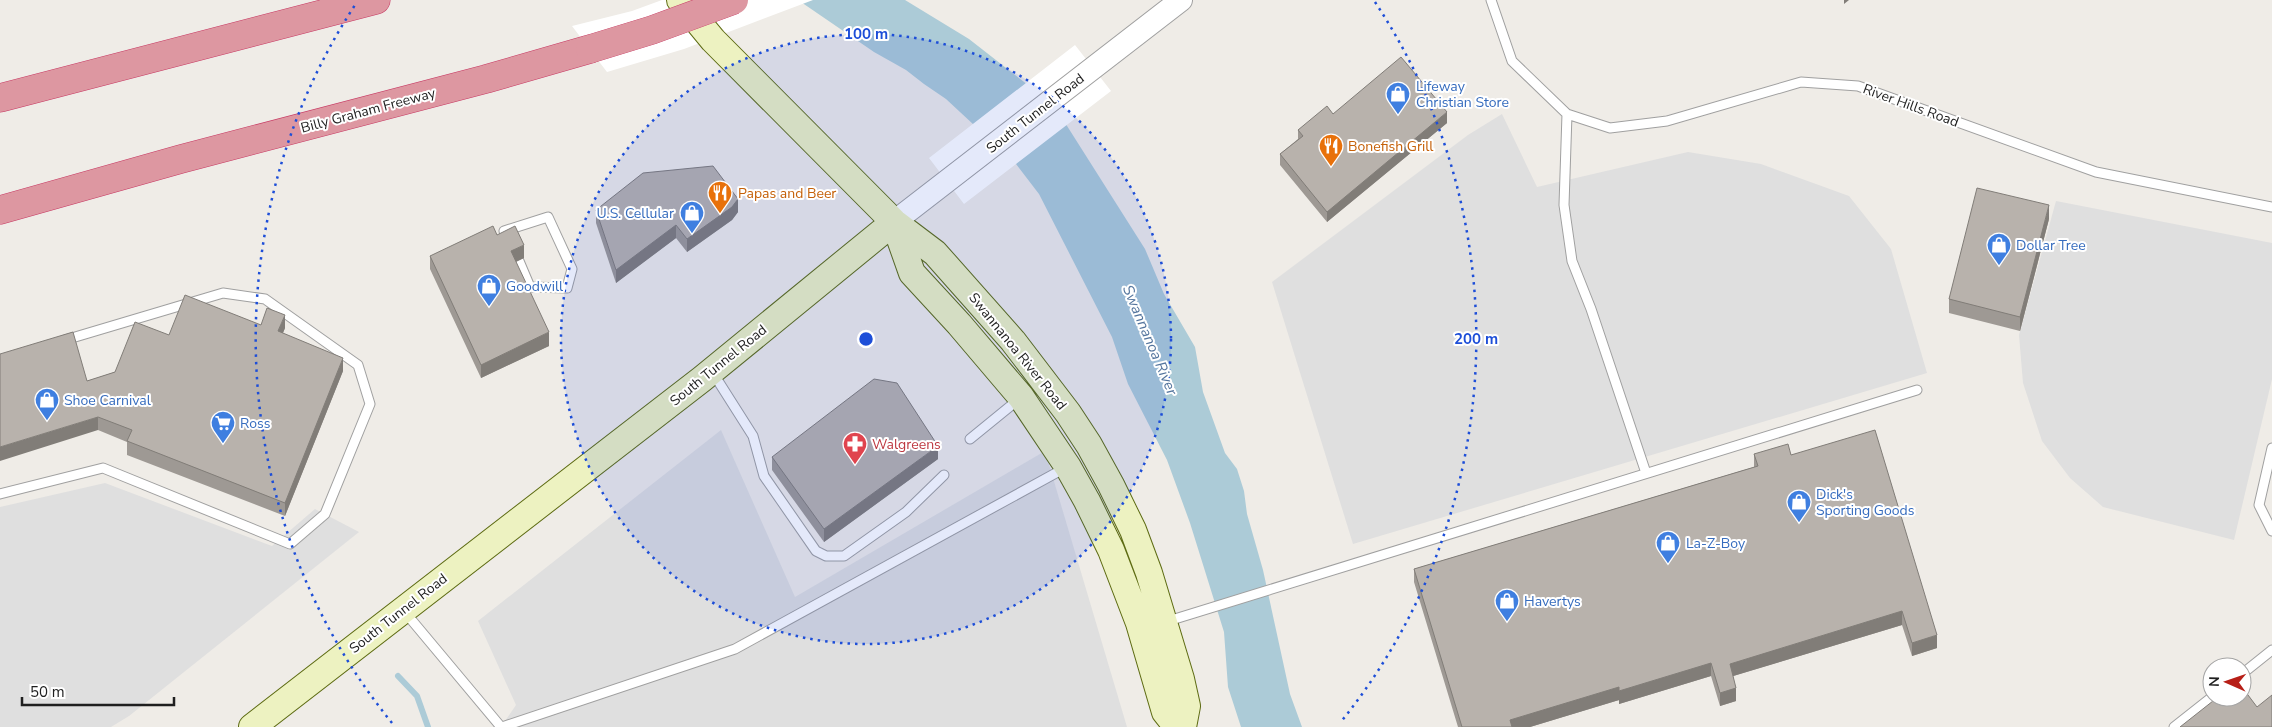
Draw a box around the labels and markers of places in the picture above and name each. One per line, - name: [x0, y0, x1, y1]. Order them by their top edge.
- place label: Lifeway Christian Store: [1416, 77, 1509, 112]
- shop icon: Lifeway Christian Store: [1385, 81, 1411, 115]
- restaurant icon: Bonefish Grill: [1318, 133, 1344, 167]
- place label: Bonefish Grill: [1348, 137, 1434, 156]
- restaurant icon: Papas and Beer: [707, 180, 733, 214]
- place label: Papas and Beer: [738, 184, 836, 203]
- shop icon: U.S. Cellular: [679, 200, 705, 234]
- place label: U.S. Cellular: [596, 204, 674, 223]
- shop icon: Dollar Tree: [1986, 232, 2012, 266]
- place label: Dollar Tree: [2016, 236, 2086, 255]
- shop icon: Goodwill: [476, 273, 502, 307]
- place label: Goodwill: [506, 277, 564, 296]
- centre of rings: [857, 330, 875, 348]
- shop icon: Shoe Carnival: [34, 387, 60, 421]
- place label: Shoe Carnival: [64, 391, 152, 410]
- supermarket icon: Ross: [210, 410, 236, 444]
- place label: Ross: [240, 414, 271, 433]
- pharmacy icon: Walgreens: [842, 431, 868, 465]
- place label: Walgreens: [872, 435, 941, 454]
- place label: Dick's Sporting Goods: [1816, 485, 1915, 520]
- shop icon: Dick's Sporting Goods: [1786, 489, 1812, 523]
- shop icon: La-Z-Boy: [1655, 530, 1681, 564]
- place label: La-Z-Boy: [1686, 534, 1746, 553]
- shop icon: Havertys: [1494, 588, 1520, 622]
- place label: Havertys: [1524, 592, 1581, 611]

